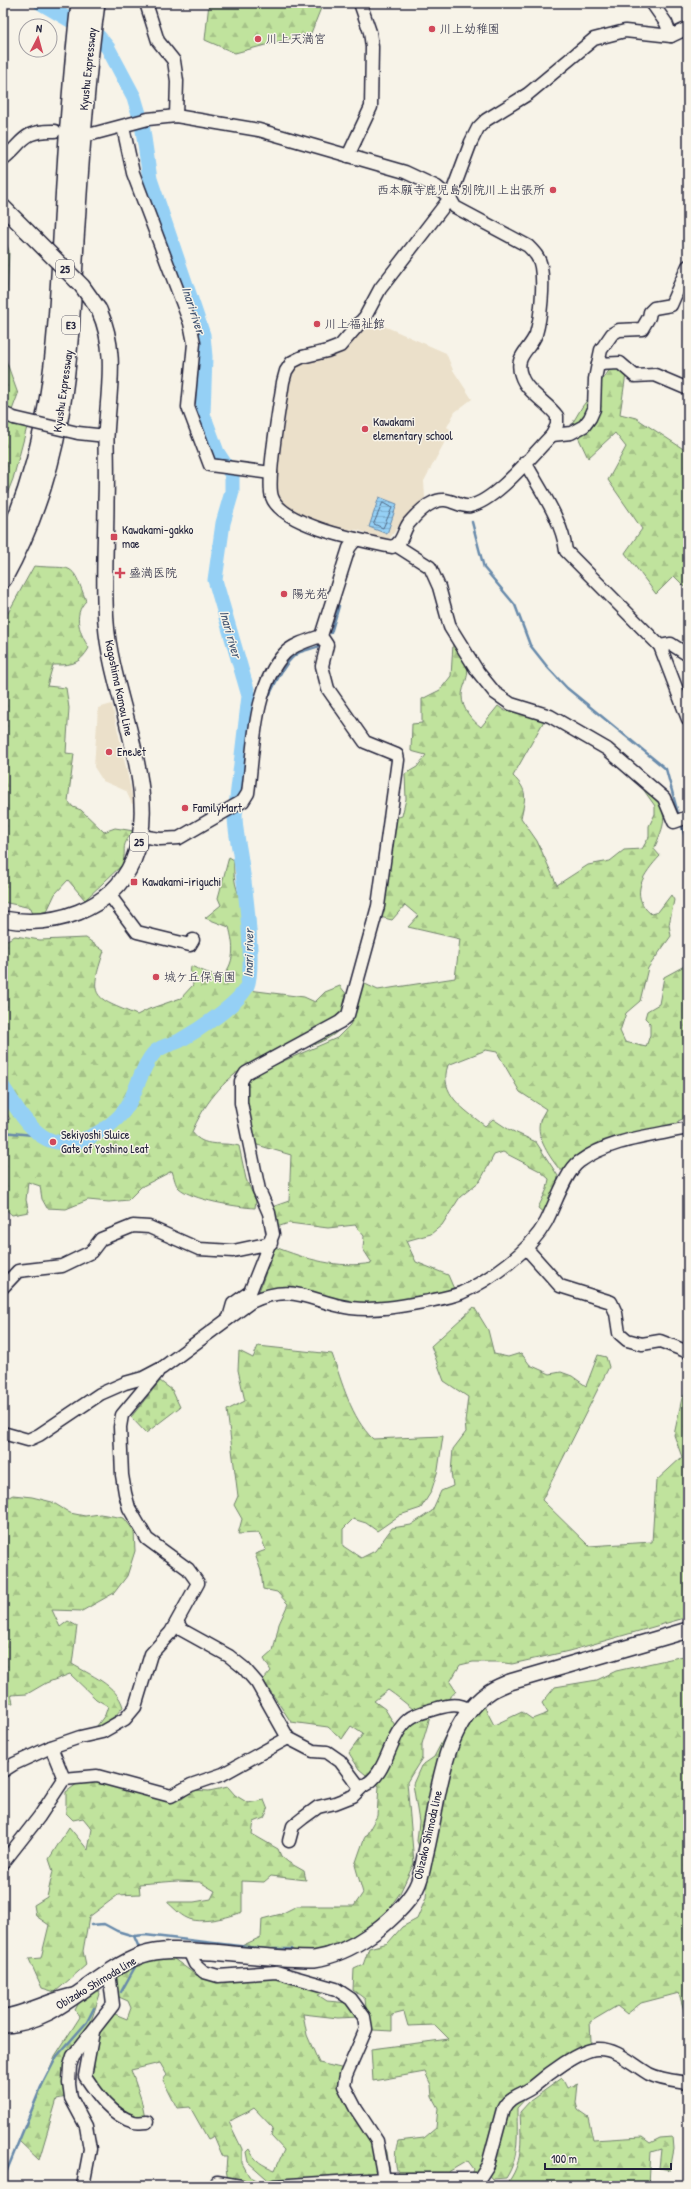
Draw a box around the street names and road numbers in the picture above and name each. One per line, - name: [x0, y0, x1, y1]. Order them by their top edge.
- street label: Kyushu Expressway: [75, 27, 100, 111]
- road number: 25: [56, 260, 74, 278]
- road number: E3: [62, 316, 80, 334]
- street label: Kyushu Expressway: [48, 349, 77, 433]
- street label: Kagoshima Kamou Line: [101, 638, 138, 738]
- road number: 25: [130, 833, 148, 851]
- street label: Obizako Shimoda line: [409, 1788, 446, 1881]
- street label: Obizako Shimoda line: [52, 1952, 139, 2013]

